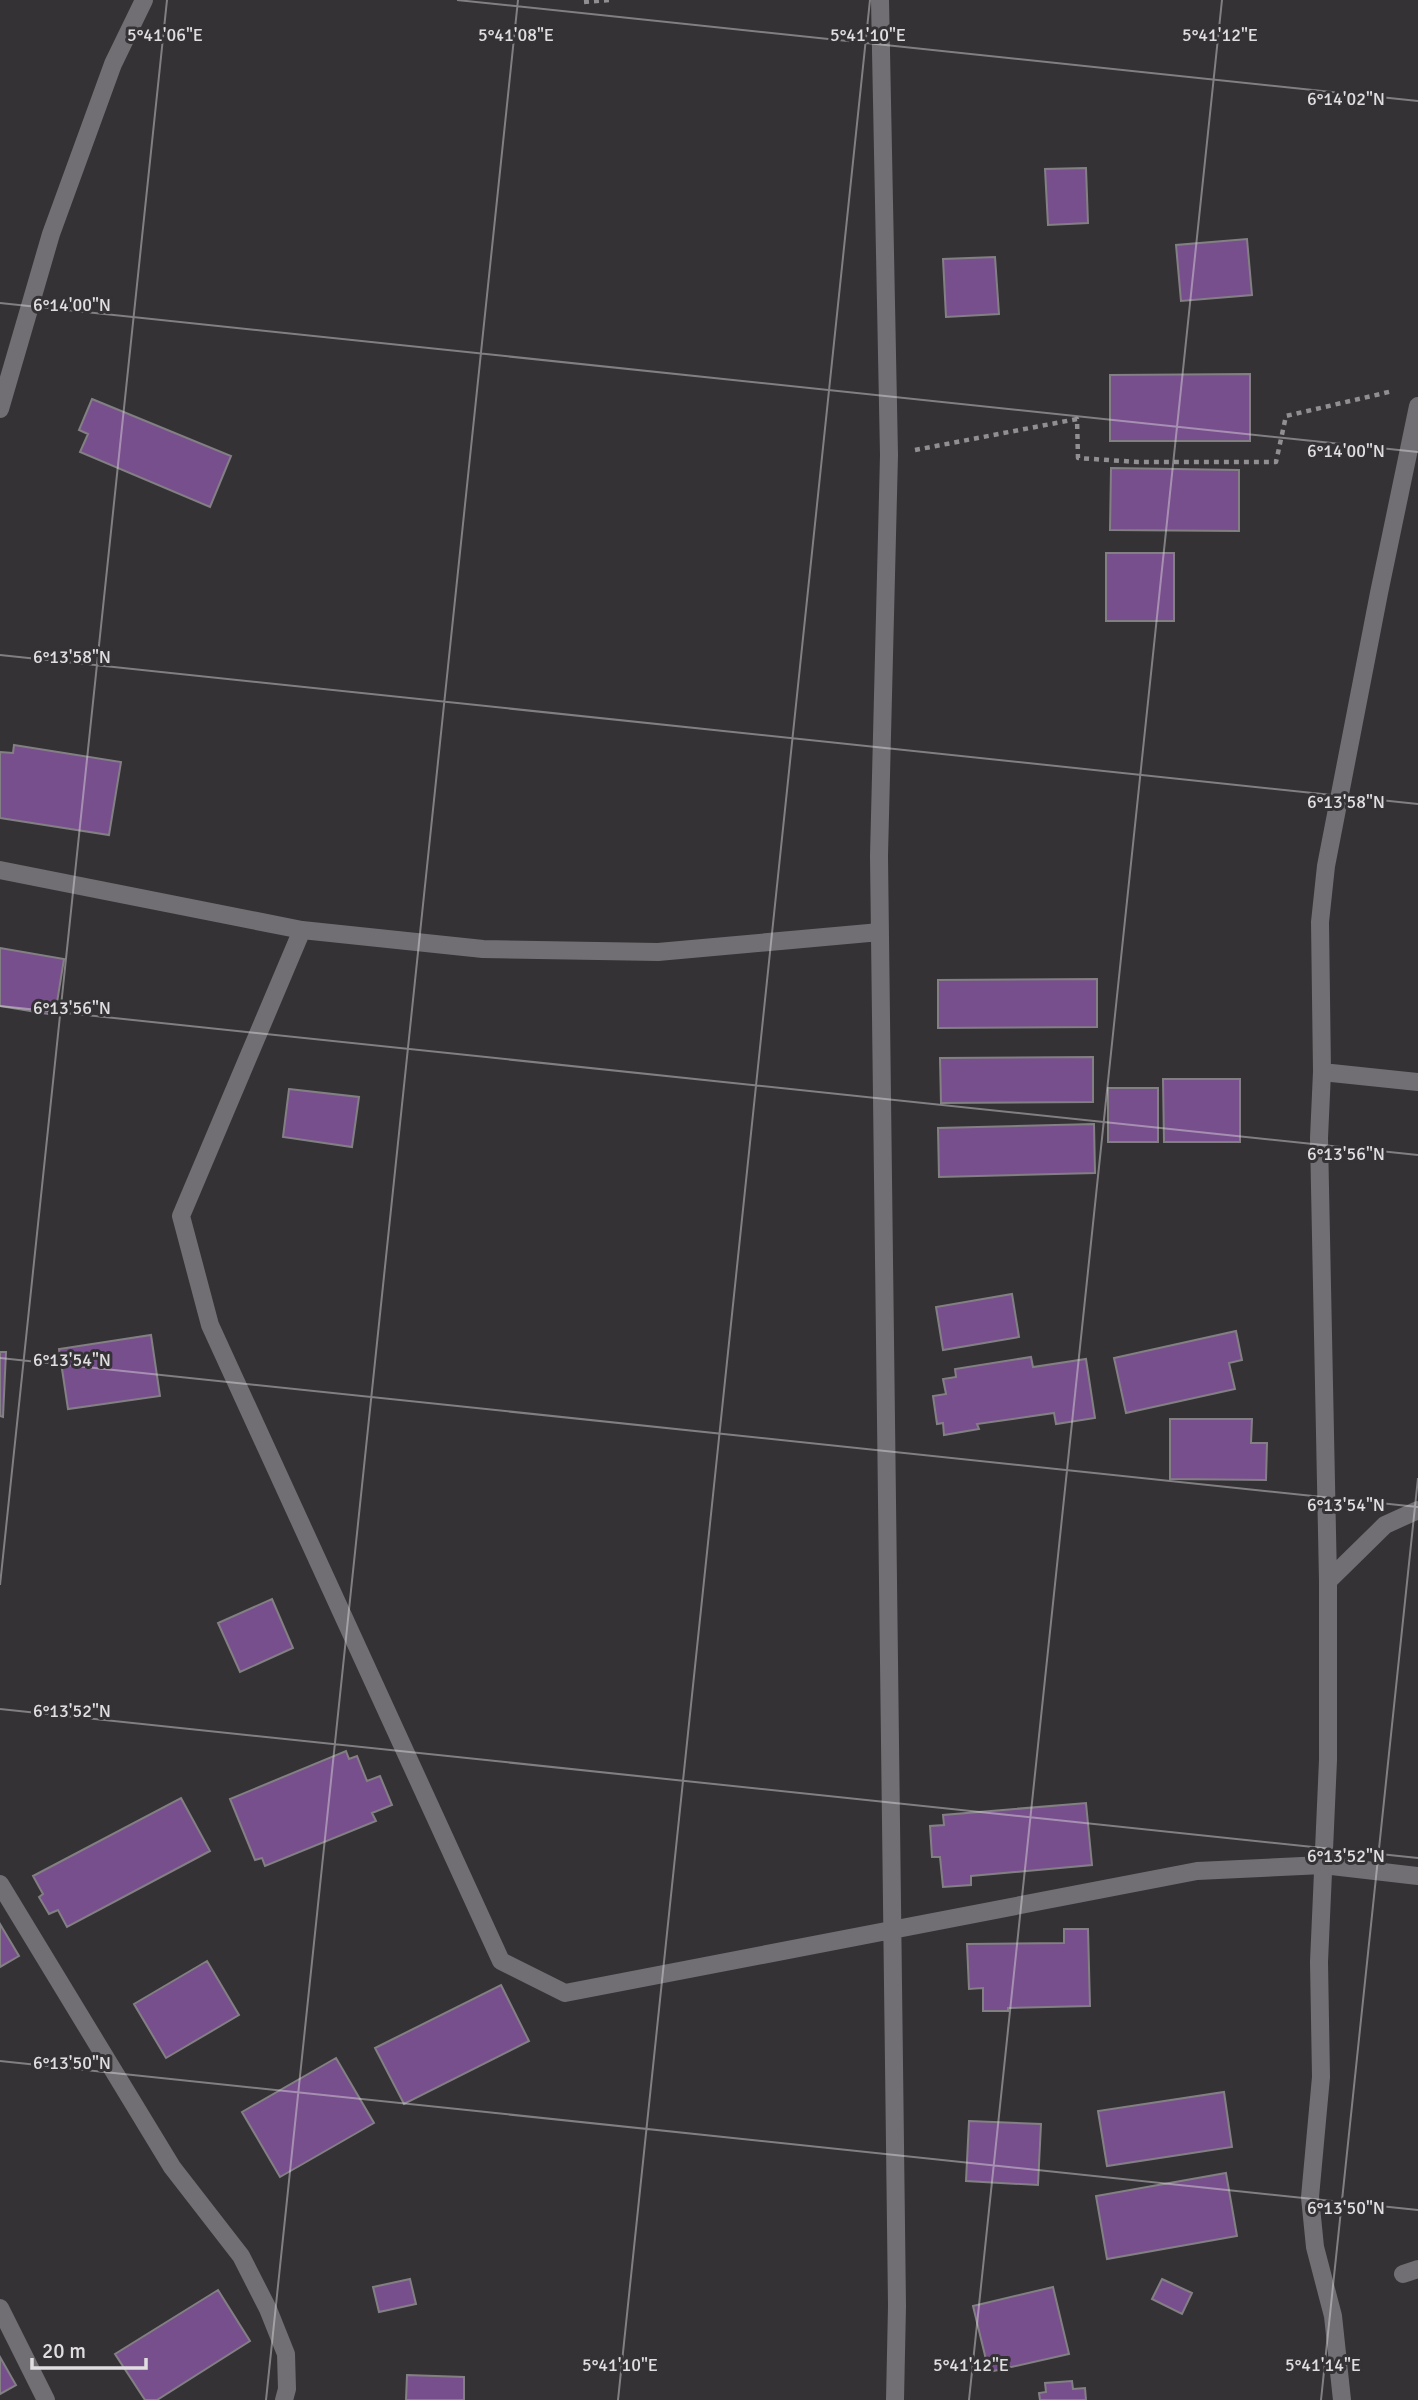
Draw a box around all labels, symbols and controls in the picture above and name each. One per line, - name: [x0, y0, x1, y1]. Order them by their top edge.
- text: 5°41'06"E: [127, 24, 203, 46]
- text: 5°41'08"E: [478, 24, 554, 46]
- text: 5°41'10"E: [830, 24, 906, 46]
- text: 5°41'12"E: [1182, 24, 1258, 46]
- text: 6°14'02"N: [1307, 88, 1385, 110]
- text: 6°14'00"N: [33, 294, 111, 316]
- text: 6°14'00"N: [1307, 440, 1385, 462]
- text: 6°13'58"N: [33, 646, 111, 668]
- text: 6°13'58"N: [1307, 791, 1385, 813]
- text: 6°13'56"N: [33, 997, 111, 1019]
- text: 6°13'56"N: [1307, 1143, 1385, 1165]
- text: 6°13'54"N: [33, 1349, 111, 1371]
- text: 6°13'54"N: [1307, 1494, 1385, 1516]
- text: 6°13'52"N: [33, 1700, 111, 1722]
- text: 6°13'52"N: [1307, 1845, 1385, 1867]
- text: 6°13'50"N: [33, 2052, 111, 2074]
- text: 6°13'50"N: [1307, 2197, 1385, 2219]
- scale bar: [32, 2326, 145, 2370]
- text: 20 m: [42, 2338, 86, 2364]
- text: 5°41'10"E: [582, 2354, 658, 2376]
- text: 5°41'12"E: [933, 2354, 1009, 2376]
- text: 5°41'14"E: [1285, 2354, 1361, 2376]

